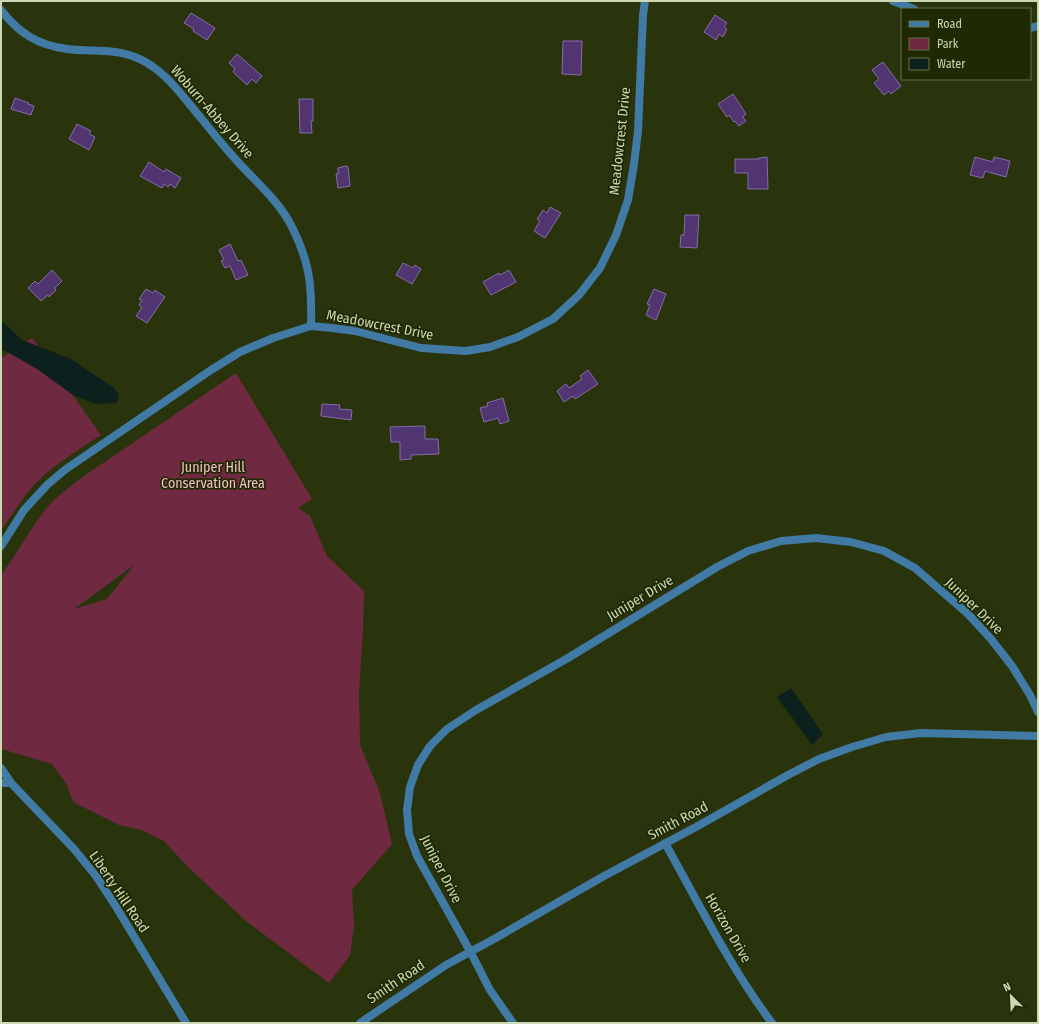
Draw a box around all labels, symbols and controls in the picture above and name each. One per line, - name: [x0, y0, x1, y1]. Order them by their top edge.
- legend: [901, 8, 1031, 80]
- text: Road: [937, 17, 962, 31]
- text: Park: [937, 37, 959, 51]
- text: Water: [937, 57, 966, 71]
- street label: Woburn-Abbey Drive: [167, 62, 257, 162]
- street label: Meadowcrest Drive: [606, 86, 634, 196]
- street label: Meadowcrest Drive: [325, 306, 435, 344]
- park label: Juniper Hill Conservation Area: [161, 459, 265, 492]
- street label: Juniper Drive: [604, 572, 676, 624]
- street label: Juniper Drive: [941, 574, 1007, 638]
- street label: Smith Road: [645, 798, 711, 844]
- street label: Juniper Drive: [417, 832, 465, 906]
- street label: Liberty Hill Road: [85, 848, 153, 936]
- street label: Horizon Drive: [701, 890, 755, 966]
- street label: Smith Road: [364, 957, 428, 1007]
- north arrow: [991, 976, 1031, 1016]
- text: N: [1001, 980, 1013, 995]

